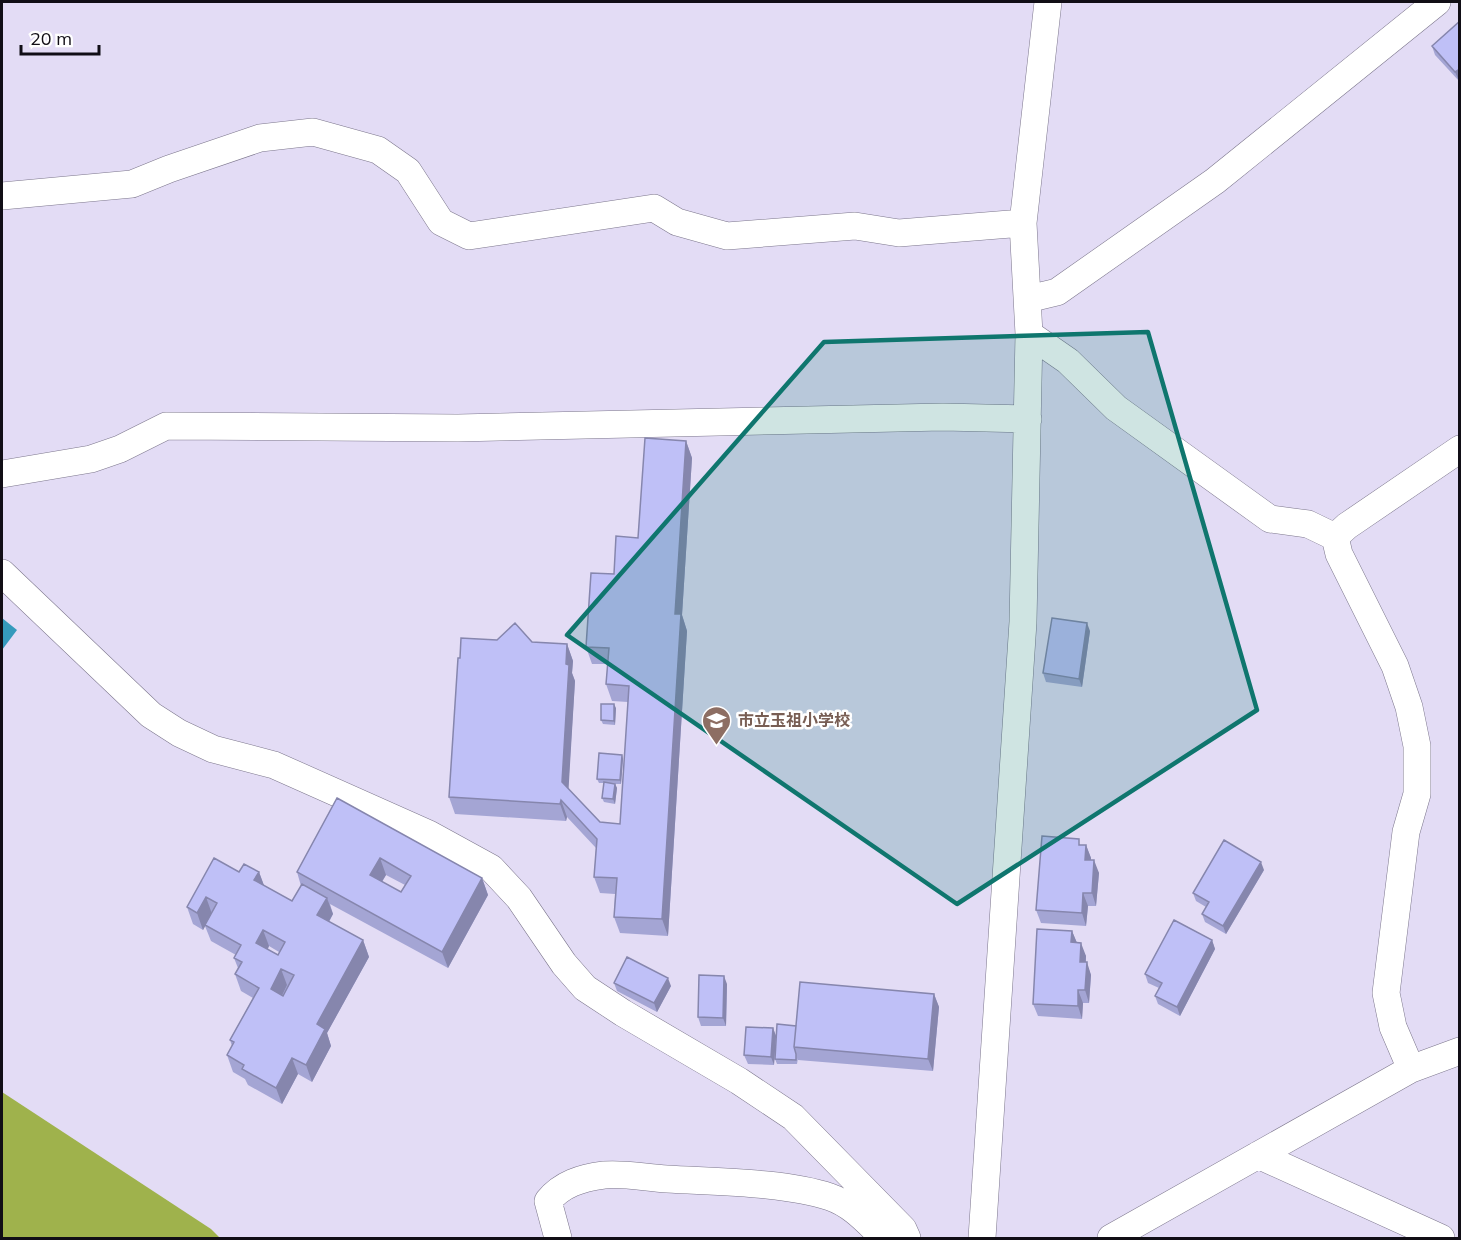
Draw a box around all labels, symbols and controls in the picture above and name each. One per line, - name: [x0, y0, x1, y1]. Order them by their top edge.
- scale bar: [21, 18, 99, 56]
- text: 20 m: [30, 27, 72, 50]
- school or university icon: 市立玉祖小学校: [701, 704, 733, 746]
- place label: 市立玉祖小学校: [738, 710, 850, 730]

